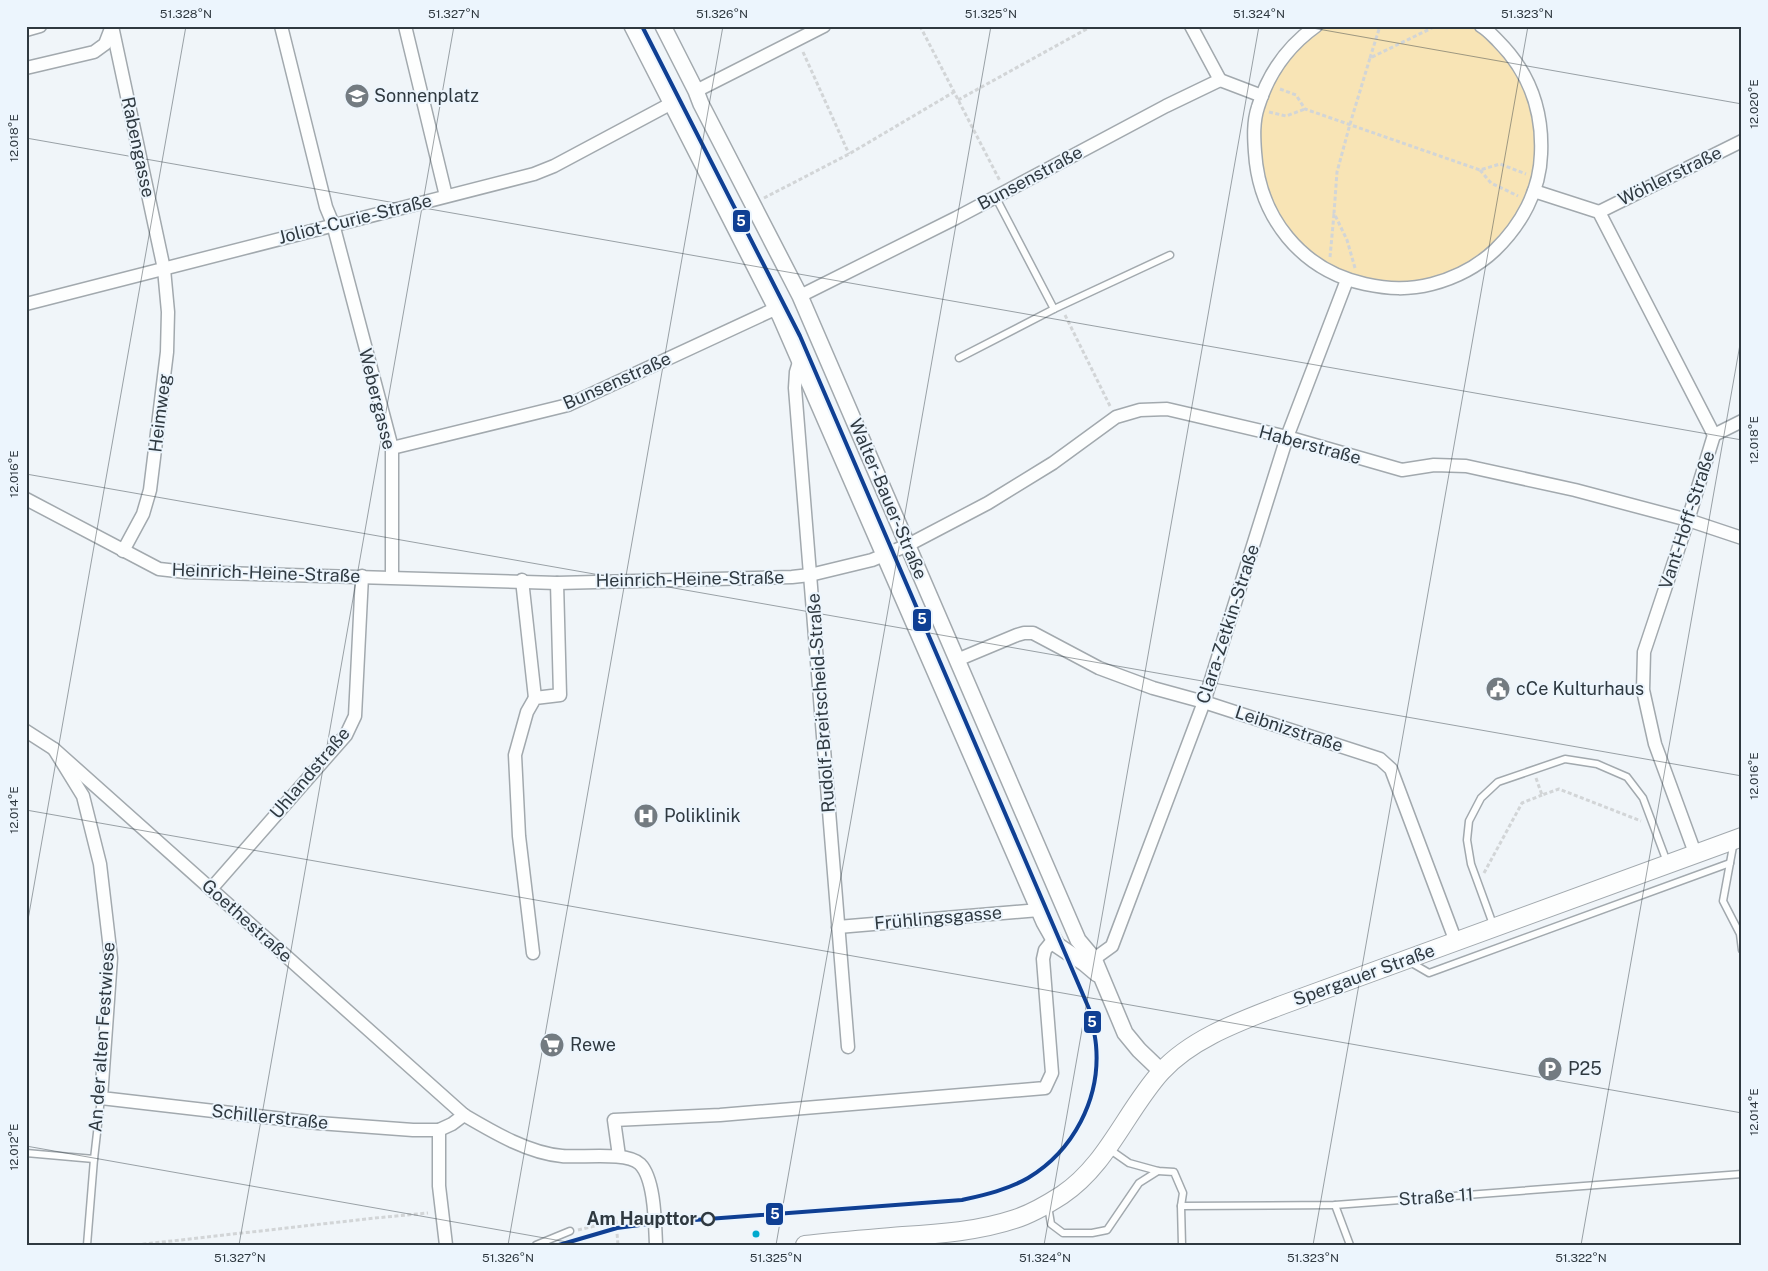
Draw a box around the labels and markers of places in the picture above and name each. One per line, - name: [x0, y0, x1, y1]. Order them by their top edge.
- school or university icon: Sonnenplatz: [344, 83, 370, 109]
- place label: Sonnenplatz: [374, 85, 479, 106]
- public building icon: cCe Kulturhaus: [1485, 676, 1511, 702]
- place label: cCe Kulturhaus: [1516, 678, 1644, 699]
- hospital icon: Poliklinik: [633, 803, 659, 829]
- place label: Poliklinik: [664, 805, 741, 826]
- supermarket icon: Rewe: [539, 1032, 565, 1058]
- place label: Rewe: [570, 1034, 616, 1055]
- parking icon: P25: [1537, 1056, 1563, 1082]
- place label: P25: [1568, 1058, 1602, 1079]
- place label: Am Haupttor: [586, 1208, 698, 1229]
- marker: Am Haupttor: [701, 1212, 715, 1226]
- unlabelled marker: [751, 1229, 761, 1239]

